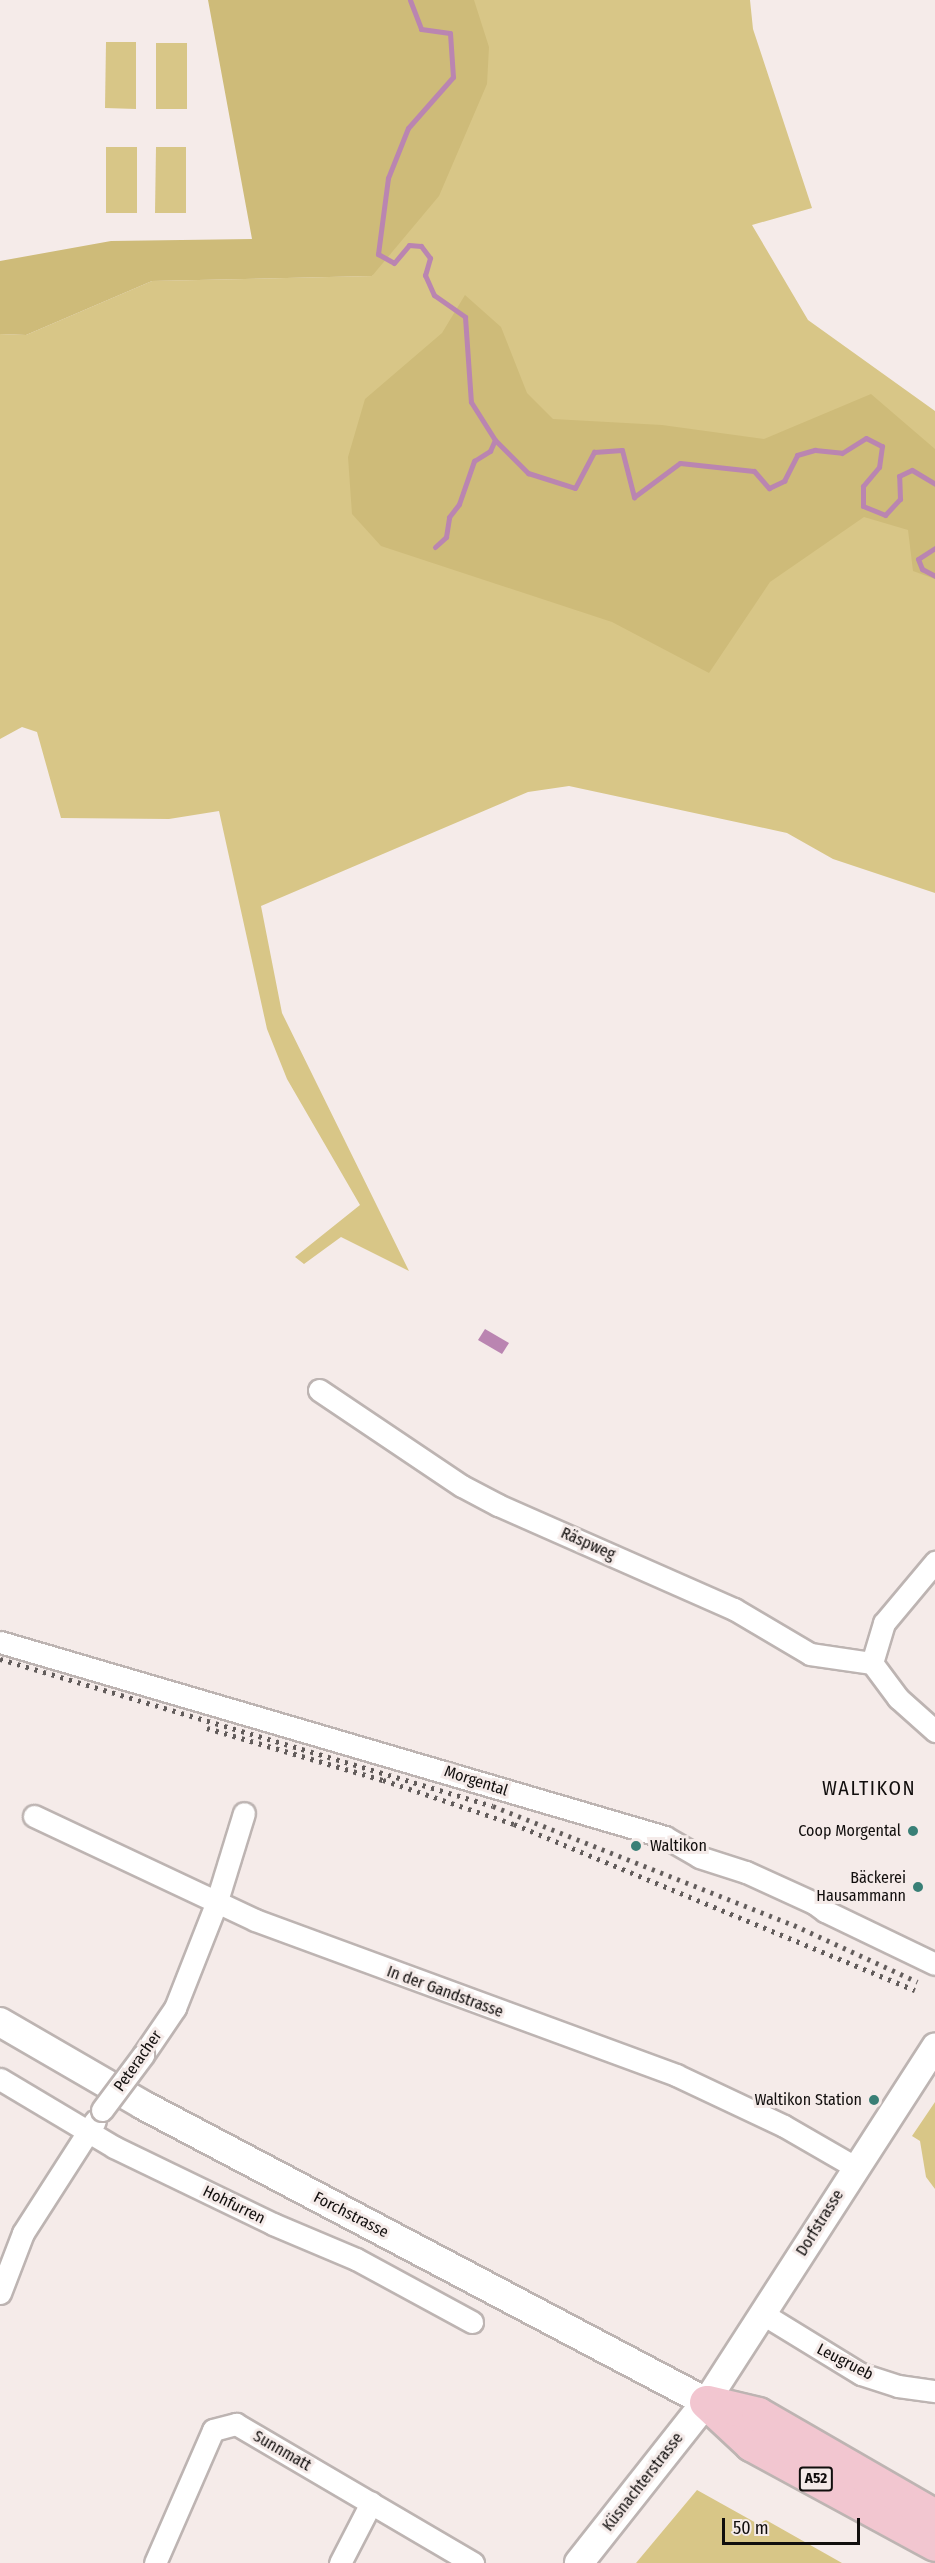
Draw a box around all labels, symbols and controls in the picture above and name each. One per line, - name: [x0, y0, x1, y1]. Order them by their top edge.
- street label: Räspweg: [558, 1524, 618, 1564]
- street label: Morgental: [442, 1762, 510, 1800]
- district label: WALTIKON: [822, 1776, 916, 1800]
- place label: Coop Morgental: [798, 1821, 901, 1841]
- marker: Coop Morgental: [906, 1824, 920, 1838]
- place label: Waltikon: [650, 1836, 707, 1856]
- marker: Waltikon: [627, 1837, 645, 1855]
- place label: Bäckerei Hausammann: [816, 1868, 906, 1906]
- marker: Bäckerei Hausammann: [911, 1880, 925, 1894]
- street label: In der Gandstrasse: [384, 1962, 506, 2022]
- street label: Peteracher: [110, 2027, 166, 2095]
- place label: Waltikon Station: [754, 2090, 862, 2110]
- marker: Waltikon Station: [867, 2093, 881, 2107]
- street label: Hohfurren: [200, 2182, 268, 2228]
- street label: Dorfstrasse: [792, 2186, 848, 2260]
- street label: Forchstrasse: [310, 2188, 392, 2242]
- street label: Leugrueb: [814, 2340, 876, 2384]
- street label: Sunnmatt: [250, 2427, 314, 2475]
- street label: Küsnachterstrasse: [599, 2429, 687, 2535]
- road number: A52: [798, 2467, 834, 2491]
- scale bar: [725, 2506, 863, 2544]
- text: 50 m: [733, 2517, 769, 2539]

